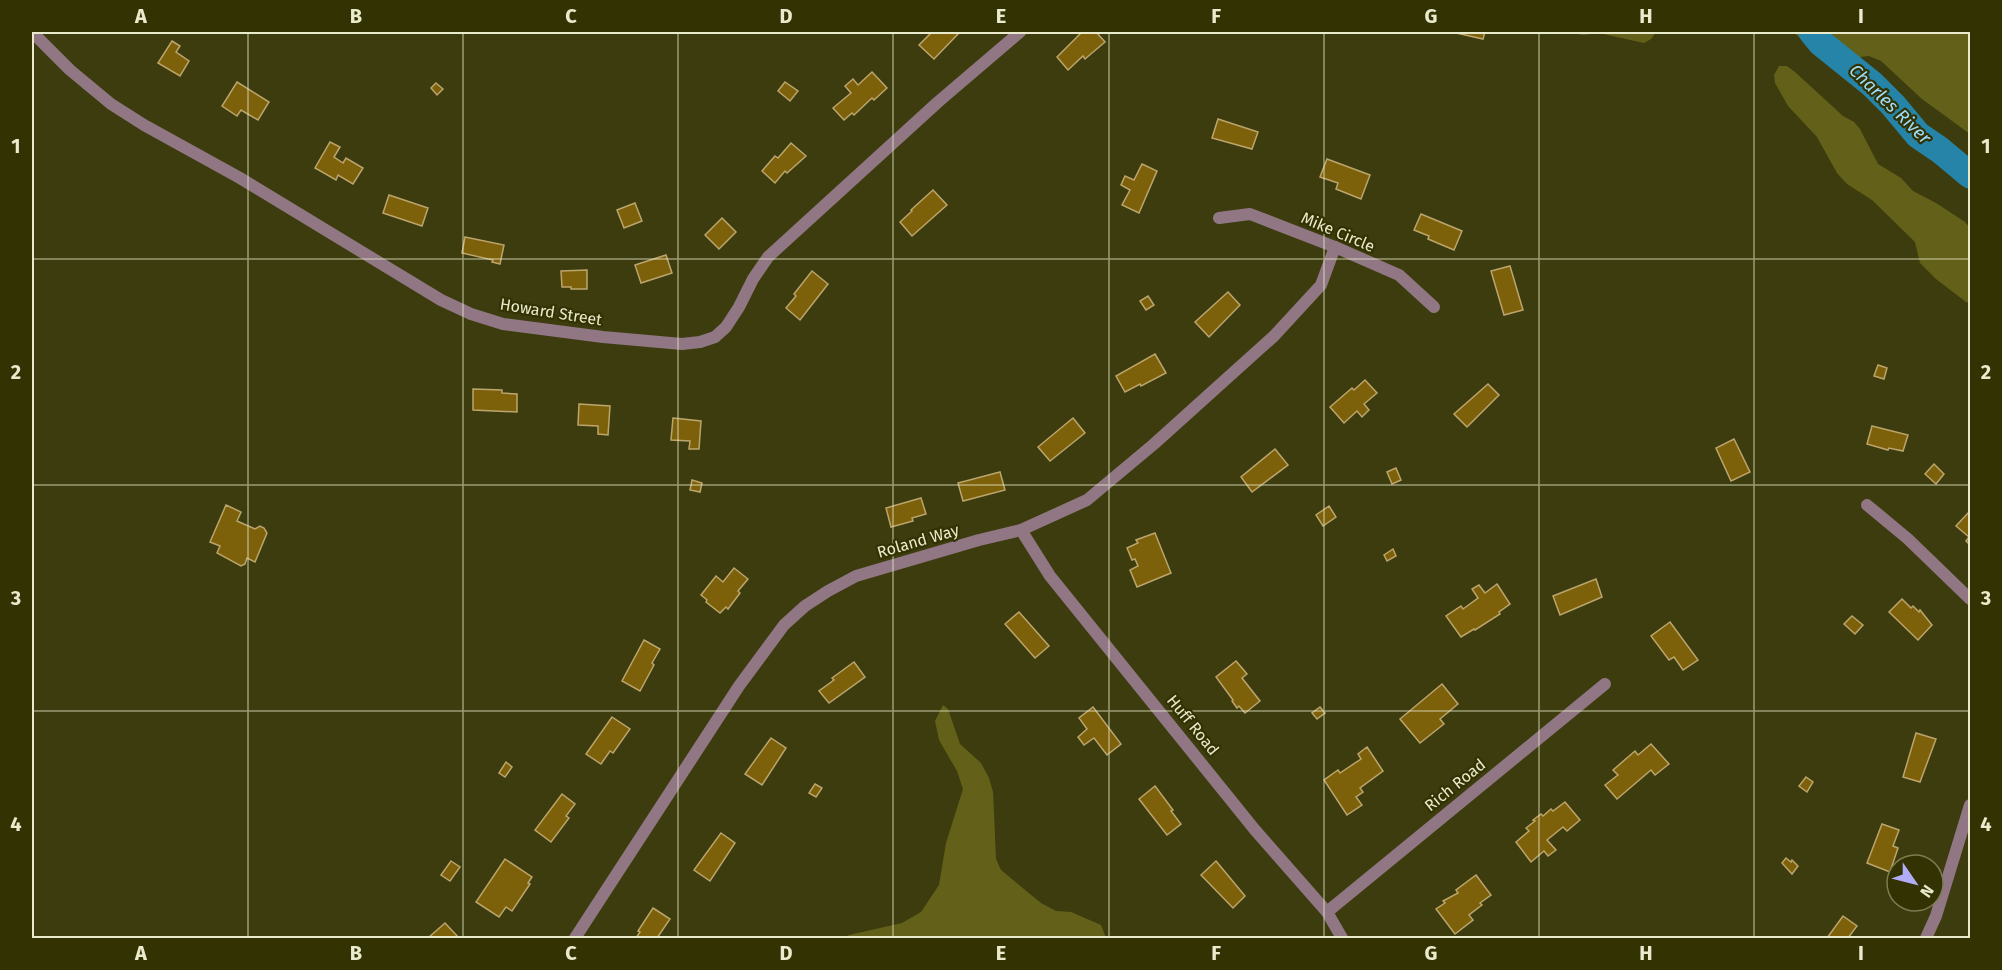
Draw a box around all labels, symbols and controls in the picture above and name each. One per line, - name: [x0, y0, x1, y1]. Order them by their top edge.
- text: A: [134, 4, 148, 28]
- text: B: [350, 4, 362, 28]
- text: C: [565, 4, 577, 28]
- text: D: [779, 4, 793, 28]
- text: E: [996, 4, 1006, 28]
- text: F: [1211, 4, 1221, 28]
- text: G: [1425, 4, 1437, 28]
- text: H: [1639, 4, 1653, 28]
- text: I: [1858, 4, 1864, 28]
- water label: Charles River: [1844, 59, 1936, 149]
- text: 1: [11, 134, 21, 158]
- text: 1: [1981, 134, 1991, 158]
- street label: Mike Circle: [1298, 208, 1378, 256]
- street label: Howard Street: [499, 295, 604, 329]
- text: 2: [11, 360, 21, 384]
- text: 2: [1981, 360, 1991, 384]
- street label: Roland Way: [875, 520, 961, 562]
- text: 3: [10, 586, 21, 610]
- text: 3: [1980, 586, 1991, 610]
- street label: Huff Road: [1163, 691, 1223, 759]
- street label: Rich Road: [1421, 755, 1489, 815]
- text: 4: [10, 812, 22, 836]
- text: 4: [1980, 812, 1992, 836]
- north arrow: [1885, 853, 1945, 913]
- text: N: [1916, 882, 1938, 901]
- text: A: [134, 941, 148, 965]
- text: B: [350, 941, 362, 965]
- text: C: [565, 941, 577, 965]
- text: D: [779, 941, 793, 965]
- text: E: [996, 941, 1006, 965]
- text: F: [1211, 941, 1221, 965]
- text: G: [1425, 941, 1437, 965]
- text: H: [1639, 941, 1653, 965]
- text: I: [1858, 941, 1864, 965]

